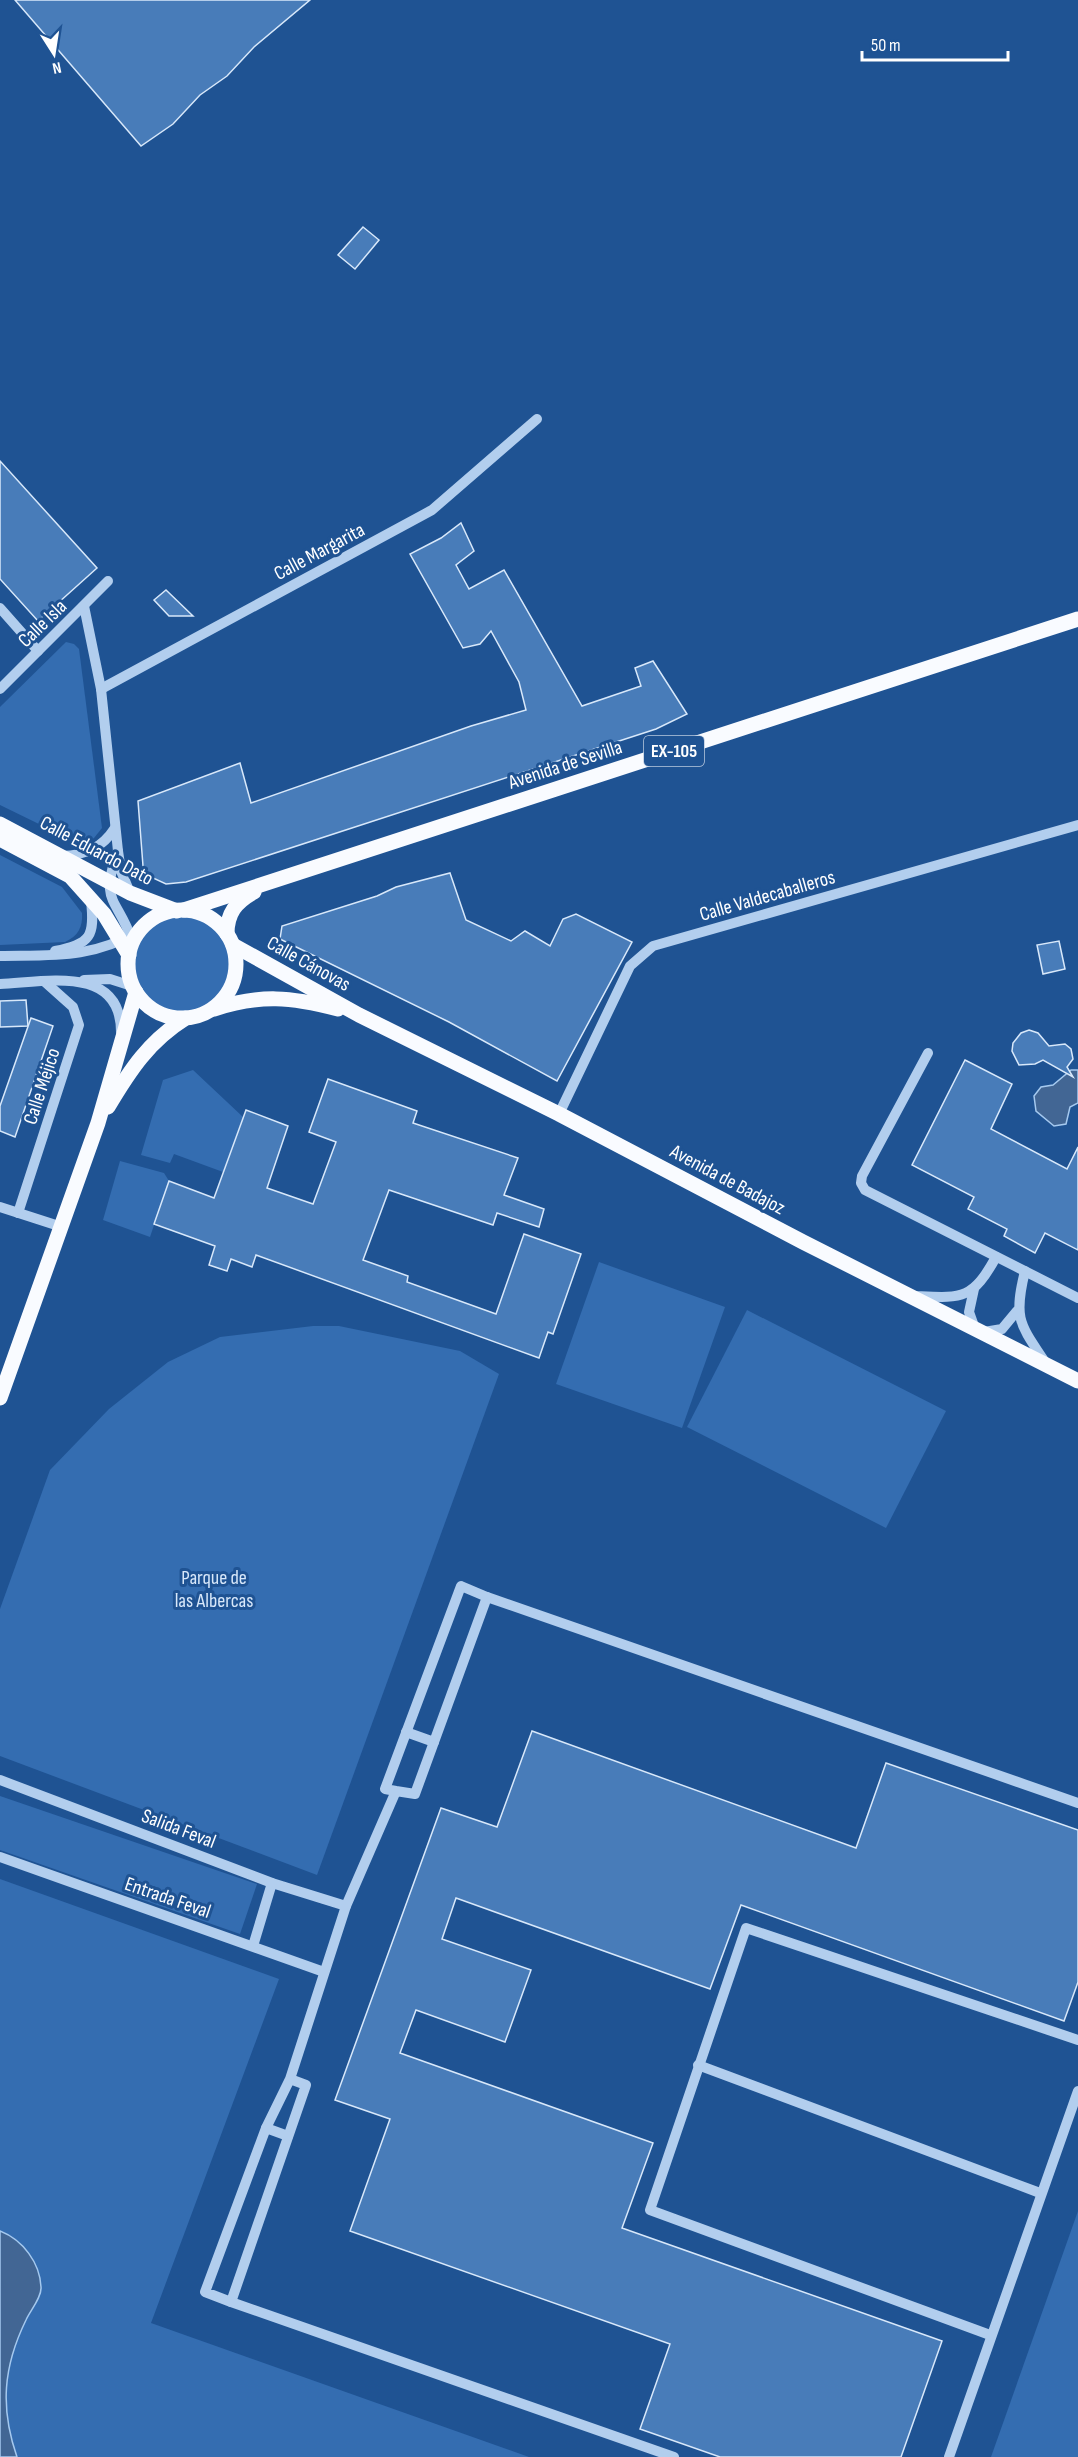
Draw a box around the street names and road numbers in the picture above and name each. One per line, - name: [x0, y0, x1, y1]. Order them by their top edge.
- street label: Calle Margarita: [270, 518, 369, 586]
- street label: Calle Isla: [13, 595, 72, 653]
- street label: Avenida de Sevilla: [505, 735, 625, 795]
- road number: EX-105: [644, 736, 704, 766]
- street label: Calle Eduardo Dato: [36, 811, 157, 891]
- street label: Calle Valdecaballeros: [697, 865, 838, 927]
- street label: Calle Cánovas: [263, 931, 354, 997]
- street label: Calle Méjico: [18, 1045, 66, 1128]
- street label: Avenida de Badajoz: [665, 1139, 789, 1220]
- street label: Salida Feval: [138, 1804, 219, 1854]
- street label: Entrada Feval: [121, 1872, 214, 1924]

